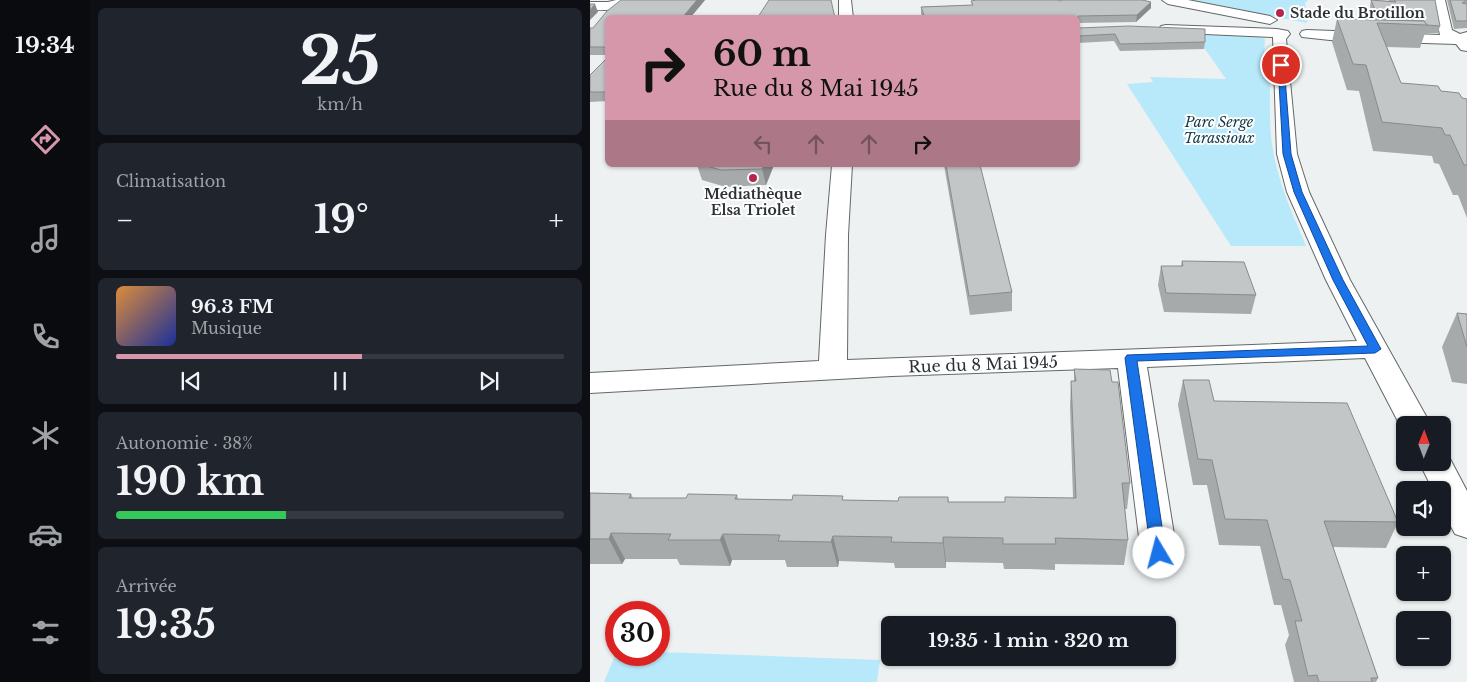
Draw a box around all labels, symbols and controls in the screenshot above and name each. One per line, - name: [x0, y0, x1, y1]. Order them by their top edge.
- place label: Stade du Brotillon: [1290, 4, 1425, 22]
- marker: Stade du Brotillon: [1274, 7, 1286, 19]
- text: 25: [300, 21, 381, 102]
- text: 19:34: [15, 32, 75, 59]
- text: 60 m: [713, 32, 811, 75]
- icon: right: [630, 35, 695, 100]
- pin: [1260, 44, 1302, 86]
- icon: arrive: [1267, 51, 1295, 79]
- text: Rue du 8 Mai 1945: [713, 75, 919, 102]
- text: km/h: [317, 94, 363, 114]
- park label: Parc Serge Tarassioux: [1184, 113, 1254, 147]
- icon: directions: [28, 122, 63, 157]
- icon: left: [749, 130, 777, 158]
- icon: ahead: [802, 130, 830, 158]
- icon: ahead: [855, 130, 883, 158]
- icon: right: [908, 130, 936, 158]
- text: Climatisation: [116, 171, 226, 191]
- marker: Médiathèque Elsa Triolet: [747, 172, 759, 184]
- place label: Médiathèque Elsa Triolet: [704, 185, 802, 219]
- text: 19°: [314, 196, 369, 243]
- text: −: [116, 203, 134, 238]
- text: +: [549, 203, 564, 238]
- icon: music: [28, 221, 63, 256]
- text: 96.3 FM: [191, 295, 274, 318]
- text: Musique: [191, 318, 262, 338]
- icon: phone: [28, 319, 63, 354]
- street label: Rue du 8 Mai 1945: [908, 351, 1058, 377]
- icon: previous: [177, 367, 205, 395]
- icon: pause: [326, 367, 354, 395]
- icon: next: [475, 367, 503, 395]
- north arrow: [1396, 416, 1451, 471]
- map controls: [1396, 416, 1451, 666]
- icon: climate: [28, 418, 63, 453]
- text: Autonomie · 38%: [116, 433, 253, 453]
- text: 190 km: [116, 458, 264, 505]
- button: sound: [1396, 481, 1451, 536]
- icon: car: [28, 517, 63, 552]
- position arrow: [1132, 526, 1184, 578]
- button: +: [1396, 546, 1451, 601]
- text: Arrivée: [116, 576, 177, 596]
- text: 19:35: [116, 601, 216, 648]
- speed limit sign: 30: [605, 601, 670, 666]
- button: −: [1396, 611, 1451, 666]
- icon: filters: [28, 615, 63, 650]
- text: 19:35 · 1 min · 320 m: [928, 629, 1129, 652]

